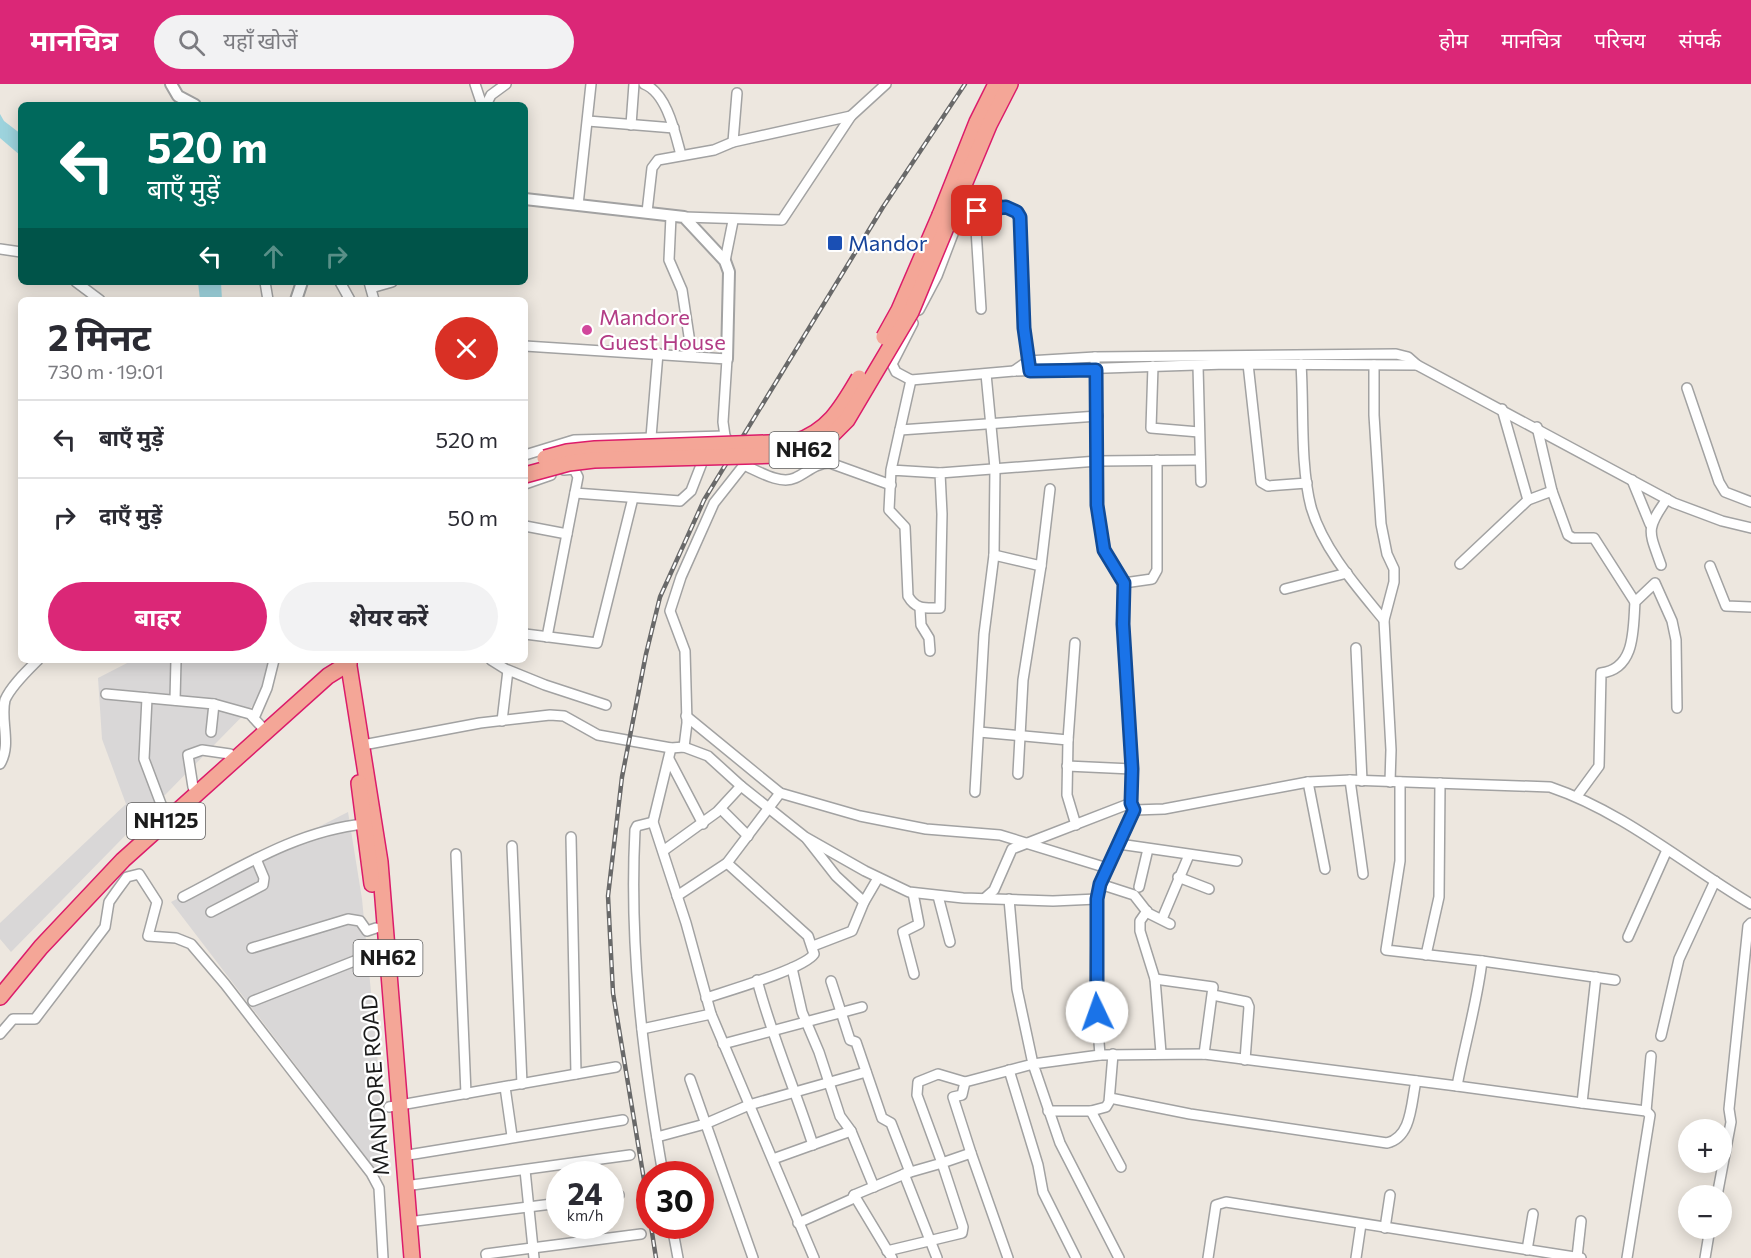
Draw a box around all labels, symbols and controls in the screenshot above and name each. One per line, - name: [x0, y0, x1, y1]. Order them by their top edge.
- search box: [154, 15, 574, 69]
- text: मानचित्र: [30, 23, 118, 57]
- icon: search: [175, 26, 208, 59]
- text: यहाँ खोजें: [223, 27, 298, 54]
- text: होम: [1439, 27, 1468, 52]
- text: मानचित्र: [1501, 27, 1561, 52]
- text: परिचय: [1594, 27, 1646, 52]
- text: संपर्क: [1679, 27, 1721, 52]
- text: 520 m: [147, 120, 268, 172]
- icon: left: [48, 126, 126, 204]
- text: बाएँ मुड़ें: [147, 172, 220, 205]
- pin: [951, 185, 1002, 236]
- icon: arrive: [960, 194, 993, 227]
- place label: Mandor: [848, 229, 928, 256]
- marker: Mandor: [826, 234, 844, 252]
- icon: left: [194, 240, 227, 273]
- icon: ahead: [257, 240, 290, 273]
- icon: right: [320, 240, 353, 273]
- place label: Mandore Guest House: [599, 303, 726, 355]
- text: 2 मिनट: [48, 314, 151, 358]
- button: close: [435, 317, 498, 380]
- marker: Mandore Guest House: [580, 323, 594, 337]
- text: 730 m · 19:01: [48, 359, 164, 383]
- icon: left: [48, 423, 81, 456]
- text: बाएँ मुड़ें: [99, 424, 164, 451]
- text: 520 m: [435, 426, 498, 453]
- road number: NH62: [770, 432, 838, 468]
- icon: right: [48, 501, 81, 534]
- text: दाएँ मुड़ें: [99, 502, 162, 529]
- text: 50 m: [448, 504, 498, 531]
- button: बाहर: [48, 582, 267, 651]
- button: शेयर करें: [279, 582, 498, 651]
- road number: NH125: [127, 803, 205, 839]
- road number: NH62: [354, 940, 422, 976]
- position arrow: [1065, 980, 1129, 1044]
- street label: MANDORE ROAD: [355, 993, 394, 1177]
- map controls: [1678, 1119, 1732, 1239]
- button: +: [1678, 1119, 1732, 1173]
- speed limit sign: 30: [636, 1161, 714, 1239]
- text: 24: [567, 1174, 603, 1211]
- button: −: [1678, 1185, 1732, 1239]
- text: km/h: [567, 1206, 603, 1224]

